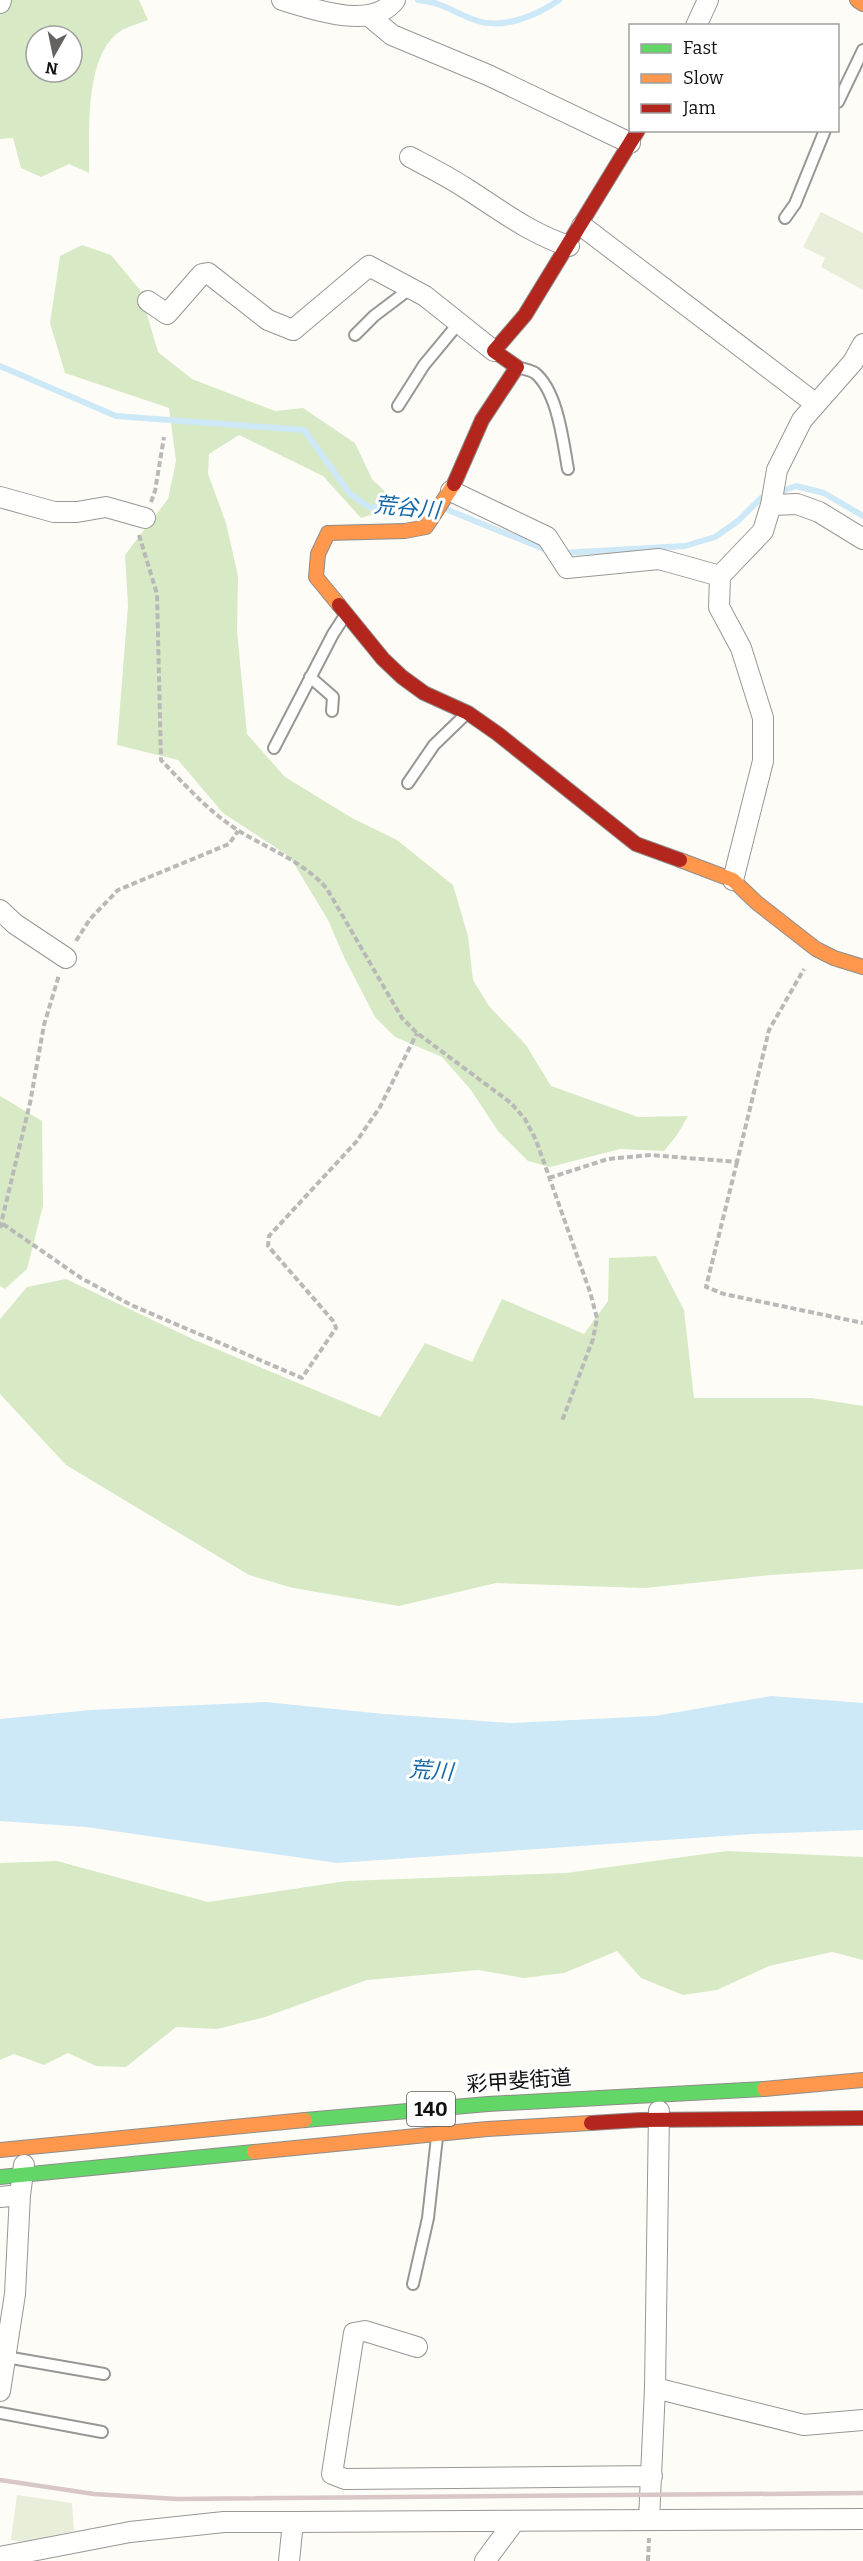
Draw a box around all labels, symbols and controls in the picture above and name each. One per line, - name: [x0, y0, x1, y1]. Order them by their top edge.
- north arrow: [24, 24, 84, 84]
- legend: [629, 24, 839, 132]
- text: Fast: [683, 37, 718, 59]
- text: N: [44, 58, 59, 79]
- text: Slow: [683, 67, 724, 89]
- text: Jam: [682, 97, 716, 119]
- water label: 荒谷川: [373, 491, 443, 524]
- water label: 荒川: [408, 1755, 456, 1786]
- street label: 彩甲斐街道: [466, 2064, 572, 2098]
- road number: 140: [407, 2092, 455, 2126]

